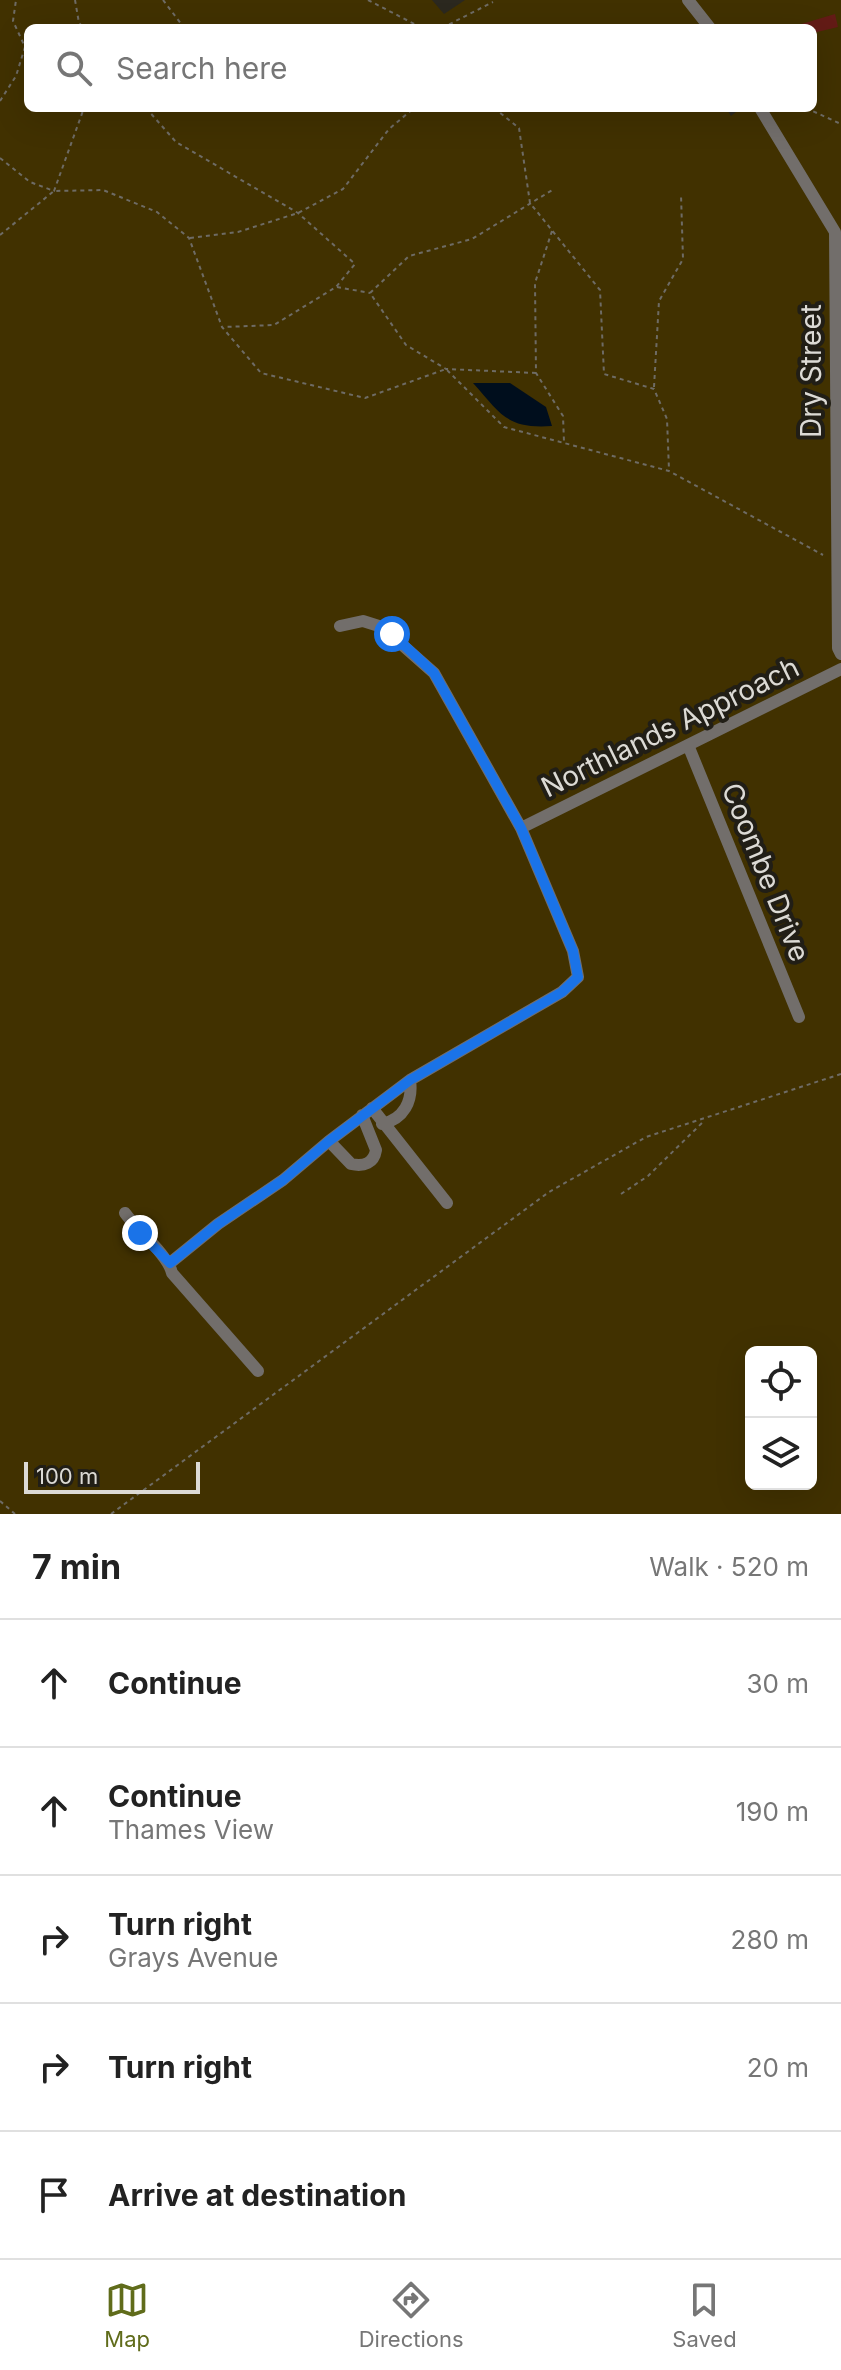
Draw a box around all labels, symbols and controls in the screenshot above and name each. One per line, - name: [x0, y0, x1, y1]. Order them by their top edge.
- search box: [24, 24, 817, 112]
- icon: search: [52, 46, 96, 90]
- text: Search here: [116, 50, 288, 86]
- street label: Dry Street: [794, 304, 828, 438]
- route start: [374, 616, 410, 652]
- street label: Northlands Approach: [536, 650, 804, 804]
- street label: Coombe Drive: [715, 778, 817, 966]
- route end: [122, 1215, 158, 1251]
- map controls: [745, 1346, 817, 1490]
- button: locate: [745, 1346, 817, 1418]
- button: layers: [745, 1418, 817, 1490]
- scale bar: [24, 1458, 200, 1494]
- text: 100 m: [36, 1463, 98, 1489]
- text: 7 min: [32, 1546, 121, 1587]
- text: Walk · 520 m: [649, 1551, 809, 1582]
- icon: ahead: [32, 1661, 76, 1705]
- text: Continue: [108, 1665, 242, 1701]
- text: 30 m: [746, 1668, 809, 1699]
- text: Continue: [108, 1778, 242, 1814]
- icon: ahead: [32, 1789, 76, 1833]
- text: 190 m: [736, 1796, 809, 1827]
- text: Thames View: [108, 1814, 274, 1845]
- text: Turn right: [108, 1906, 252, 1942]
- icon: right: [32, 1917, 76, 1961]
- text: 280 m: [731, 1924, 809, 1955]
- text: Grays Avenue: [108, 1942, 278, 1973]
- icon: right: [32, 2045, 76, 2089]
- text: Turn right: [108, 2049, 252, 2085]
- text: 20 m: [747, 2052, 809, 2083]
- icon: arrive: [32, 2173, 76, 2217]
- text: Arrive at destination: [108, 2177, 406, 2213]
- tab: Map: [104, 2278, 150, 2352]
- tab: Directions: [359, 2278, 464, 2352]
- tab: Saved: [672, 2278, 737, 2352]

